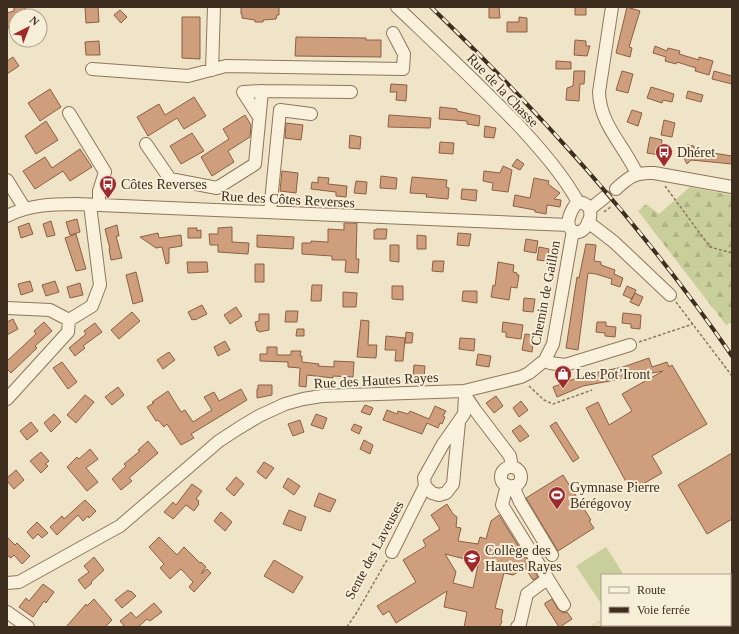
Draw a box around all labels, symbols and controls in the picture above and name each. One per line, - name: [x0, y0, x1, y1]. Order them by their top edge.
- north arrow: [8, 8, 48, 48]
- text: N: [28, 13, 42, 28]
- street label: Rue de la Chasse: [464, 51, 541, 130]
- bus stop icon: Dhéret: [654, 142, 674, 167]
- place label: Dhéret: [677, 145, 715, 160]
- bus stop icon: Côtes Reverses: [98, 174, 118, 199]
- place label: Côtes Reverses: [121, 177, 207, 192]
- street label: Rue des Côtes Reverses: [221, 188, 355, 210]
- street label: Chemin de Gaillon: [528, 239, 563, 347]
- shop icon: Les Pot’Iront: [553, 364, 573, 389]
- place label: Les Pot’Iront: [576, 367, 650, 382]
- street label: Rue des Hautes Rayes: [313, 370, 439, 391]
- place label: Gymnase Pierre Bérégovoy: [570, 480, 660, 511]
- sports icon: Gymnase Pierre Bérégovoy: [547, 485, 567, 510]
- street label: Sente des Laveuses: [342, 499, 407, 602]
- place label: Collège des Hautes Rayes: [485, 543, 562, 574]
- school or university icon: Collège des Hautes Rayes: [462, 548, 482, 573]
- legend: [601, 574, 731, 626]
- text: Route: [637, 583, 666, 597]
- text: Voie ferrée: [637, 603, 690, 617]

